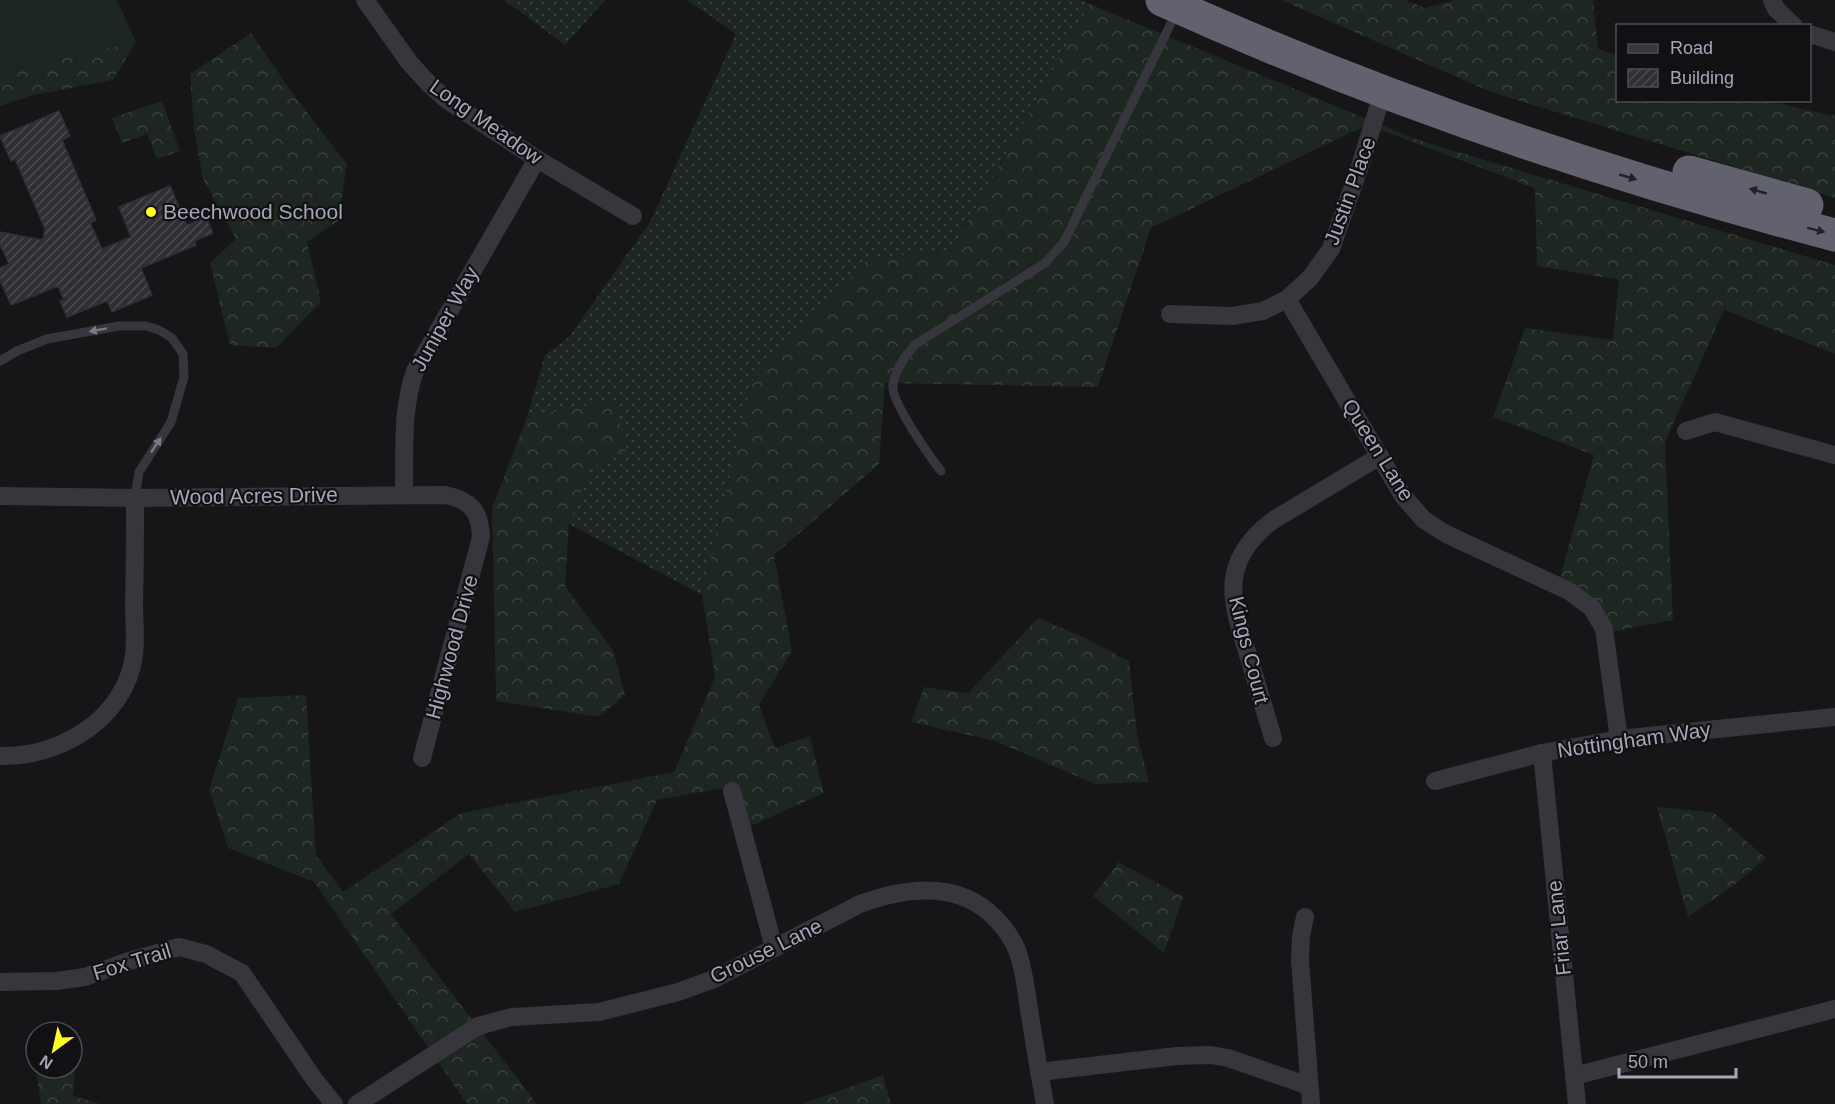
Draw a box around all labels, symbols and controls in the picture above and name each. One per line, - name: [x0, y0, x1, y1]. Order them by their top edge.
- legend: [1616, 24, 1811, 102]
- text: Road: [1670, 38, 1713, 58]
- text: Building: [1670, 68, 1734, 88]
- street label: Long Meadow: [426, 74, 548, 169]
- street label: Justin Place: [1319, 134, 1380, 248]
- one-way arrow: [1620, 173, 1638, 182]
- one-way arrow: [1749, 186, 1767, 195]
- place label: Beechwood School: [163, 200, 343, 223]
- marker: Beechwood School: [144, 205, 158, 219]
- one-way arrow: [1807, 226, 1825, 235]
- street label: Juniper Way: [406, 262, 483, 375]
- one-way arrow: [88, 326, 107, 335]
- street label: Queen Lane: [1338, 395, 1419, 505]
- one-way arrow: [150, 438, 162, 454]
- street label: Wood Acres Drive: [170, 483, 338, 508]
- street label: Highwood Drive: [421, 572, 482, 721]
- street label: Kings Court: [1225, 594, 1274, 706]
- street label: Nottingham Way: [1556, 717, 1712, 762]
- street label: Friar Lane: [1542, 879, 1575, 977]
- street label: Grouse Lane: [706, 914, 825, 988]
- street label: Fox Trail: [90, 939, 174, 984]
- north arrow: [24, 1020, 84, 1080]
- scale bar: [1619, 1041, 1736, 1079]
- text: N: [37, 1052, 56, 1072]
- text: 50 m: [1628, 1052, 1668, 1072]

